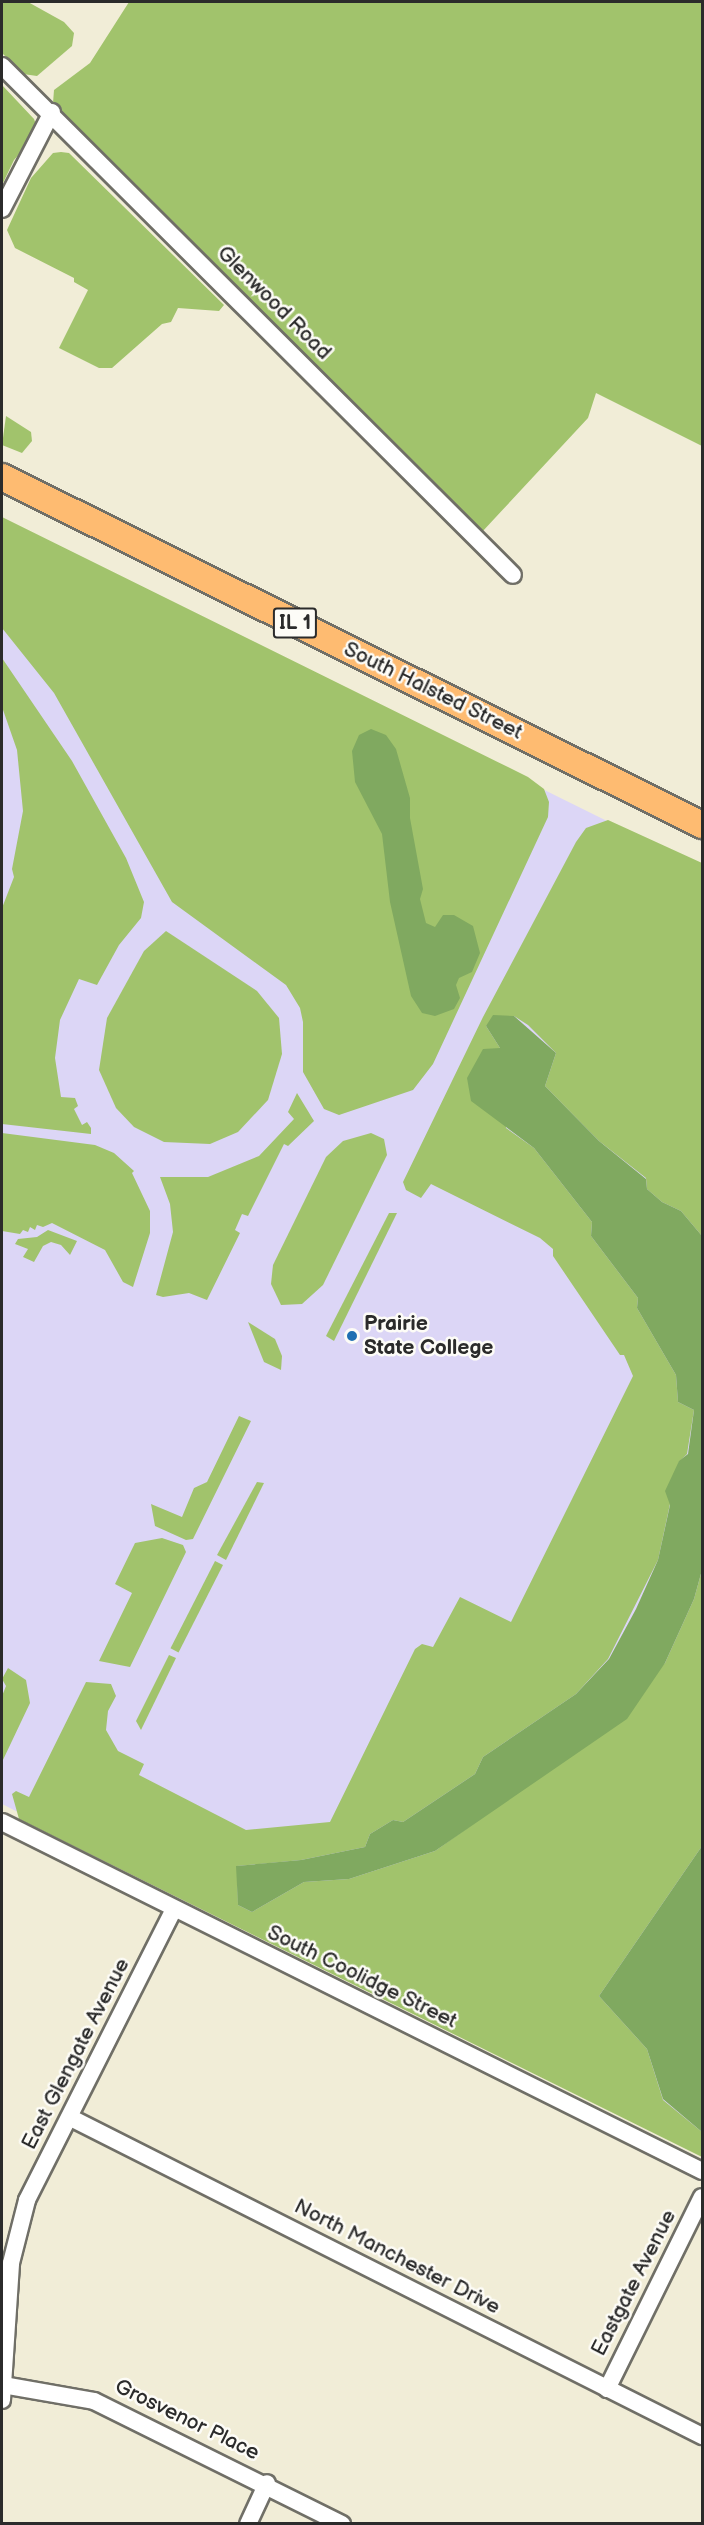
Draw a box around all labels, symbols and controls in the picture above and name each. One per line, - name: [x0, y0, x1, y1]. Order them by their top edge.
- street label: Glenwood Road: [212, 241, 336, 365]
- road number: IL 1: [272, 606, 318, 640]
- street label: South Halsted Street: [339, 637, 527, 745]
- place label: Prairie State College: [364, 1311, 493, 1361]
- marker: Prairie State College: [345, 1329, 359, 1343]
- street label: South Coolidge Street: [263, 1920, 461, 2034]
- street label: East Glengate Avenue: [17, 1954, 135, 2154]
- street label: North Manchester Drive: [290, 2194, 504, 2320]
- street label: Eastgate Avenue: [586, 2206, 682, 2360]
- street label: Grosvenor Place: [111, 2374, 263, 2466]

